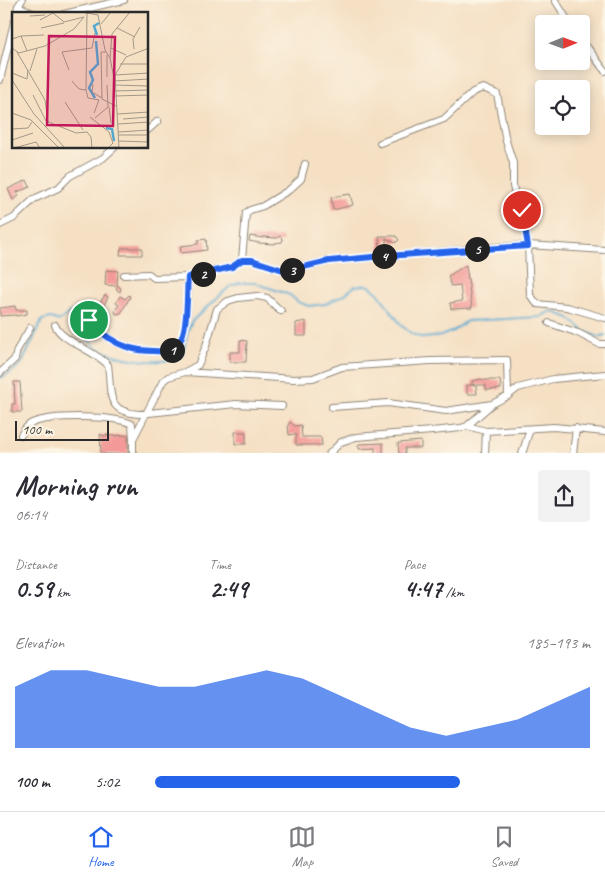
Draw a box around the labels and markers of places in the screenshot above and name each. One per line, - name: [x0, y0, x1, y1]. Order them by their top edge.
- pin: [501, 189, 543, 231]
- pin: 5: [464, 236, 490, 262]
- pin: 4: [372, 244, 396, 268]
- pin: 3: [280, 258, 304, 282]
- pin: 2: [190, 262, 216, 286]
- pin: [68, 299, 110, 341]
- pin: 1: [160, 338, 184, 362]

